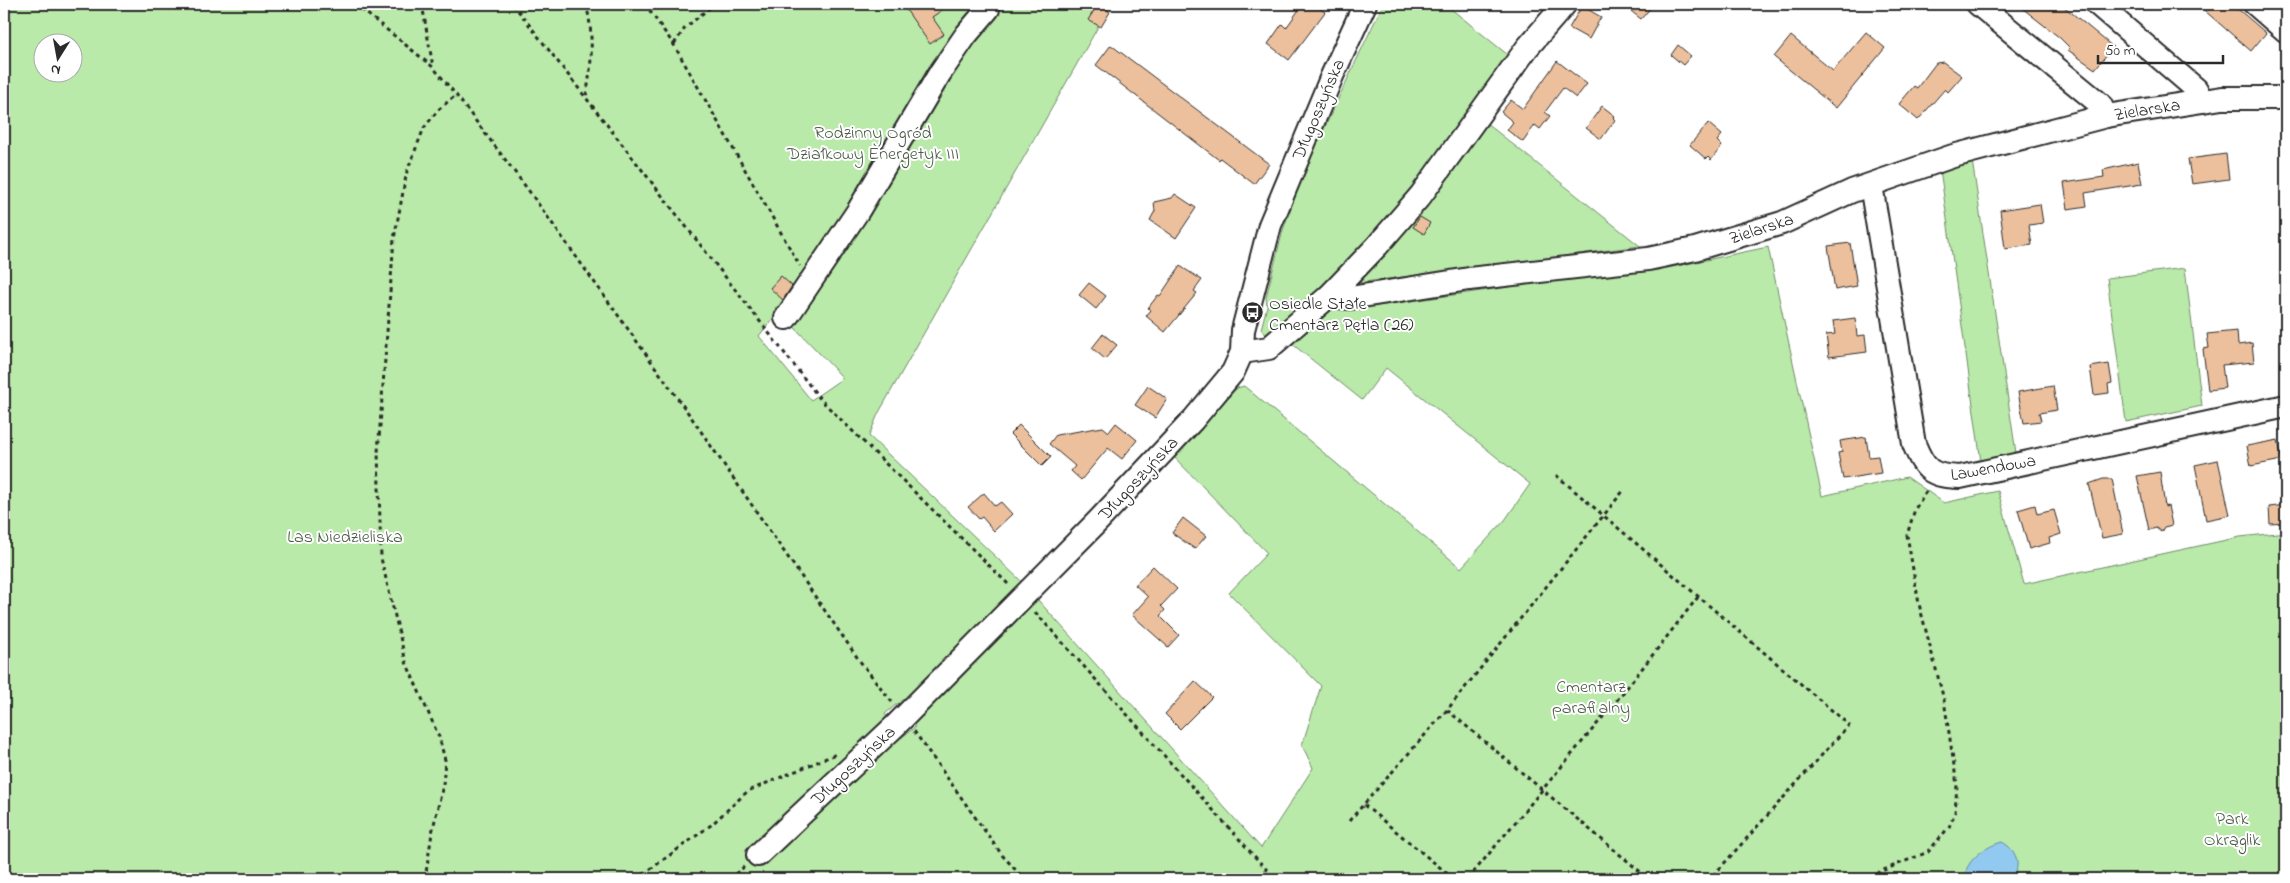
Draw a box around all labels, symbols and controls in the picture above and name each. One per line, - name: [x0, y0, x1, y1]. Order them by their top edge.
- north arrow: [32, 32, 82, 82]
- scale bar: [2098, 32, 2222, 64]
- text: 50 m: [2105, 40, 2136, 62]
- street label: Długoszyńska: [1287, 55, 1354, 166]
- text: N: [49, 58, 62, 80]
- street label: Zielarska: [2112, 93, 2182, 129]
- park label: Rodzinny Ogród Działkowy Energetyk III: [786, 121, 959, 169]
- street label: Zielarska: [1726, 207, 1797, 253]
- place label: Osiedle Stałe Cmentarz Pętla (26): [1269, 292, 1414, 339]
- bus stop icon: Osiedle Stałe Cmentarz Pętla (26): [1241, 301, 1265, 325]
- street label: Długoszyńska: [1093, 431, 1186, 529]
- street label: Lawendowa: [1949, 449, 2038, 489]
- park label: Las Niedzieliska: [287, 525, 403, 551]
- park label: Cmentarz parafialny: [1552, 675, 1630, 722]
- street label: Długoszyńska: [806, 720, 903, 814]
- park label: Park Okrąglik: [2204, 807, 2260, 855]

